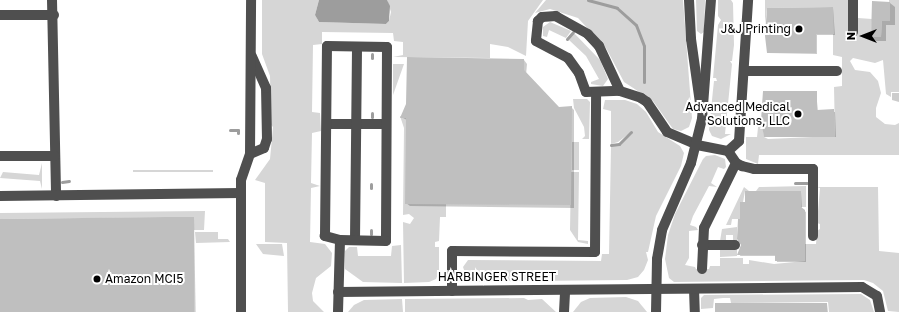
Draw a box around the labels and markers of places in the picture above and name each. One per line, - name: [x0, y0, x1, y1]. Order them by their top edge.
- place label: J&J Printing: [721, 22, 791, 36]
- marker: J&J Printing: [794, 24, 804, 34]
- place label: Advanced Medical Solutions, LLC: [685, 100, 790, 128]
- marker: Advanced Medical Solutions, LLC: [793, 109, 803, 119]
- place label: Amazon MCI5: [105, 272, 183, 286]
- marker: Amazon MCI5: [92, 274, 102, 284]

